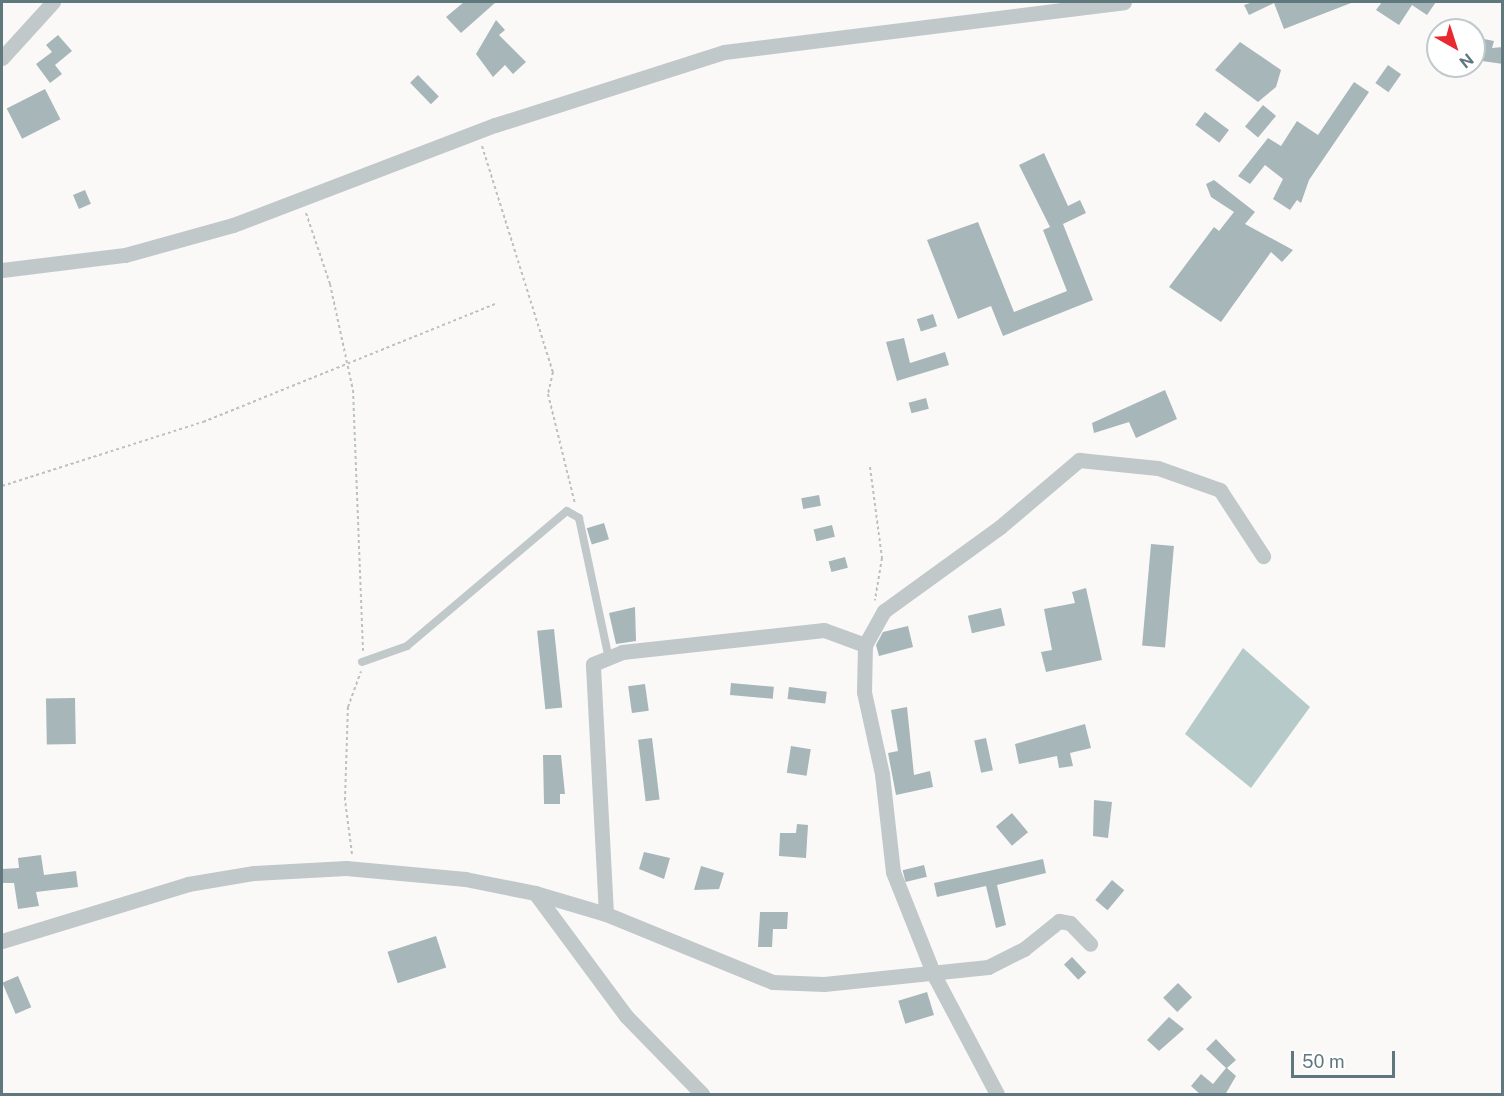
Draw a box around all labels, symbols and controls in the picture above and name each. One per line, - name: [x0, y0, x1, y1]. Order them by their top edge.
- north arrow: [1426, 18, 1486, 78]
- text: N: [1456, 49, 1477, 72]
- scale bar: [1294, 1039, 1398, 1077]
- text: 50 m: [1302, 1051, 1345, 1072]

